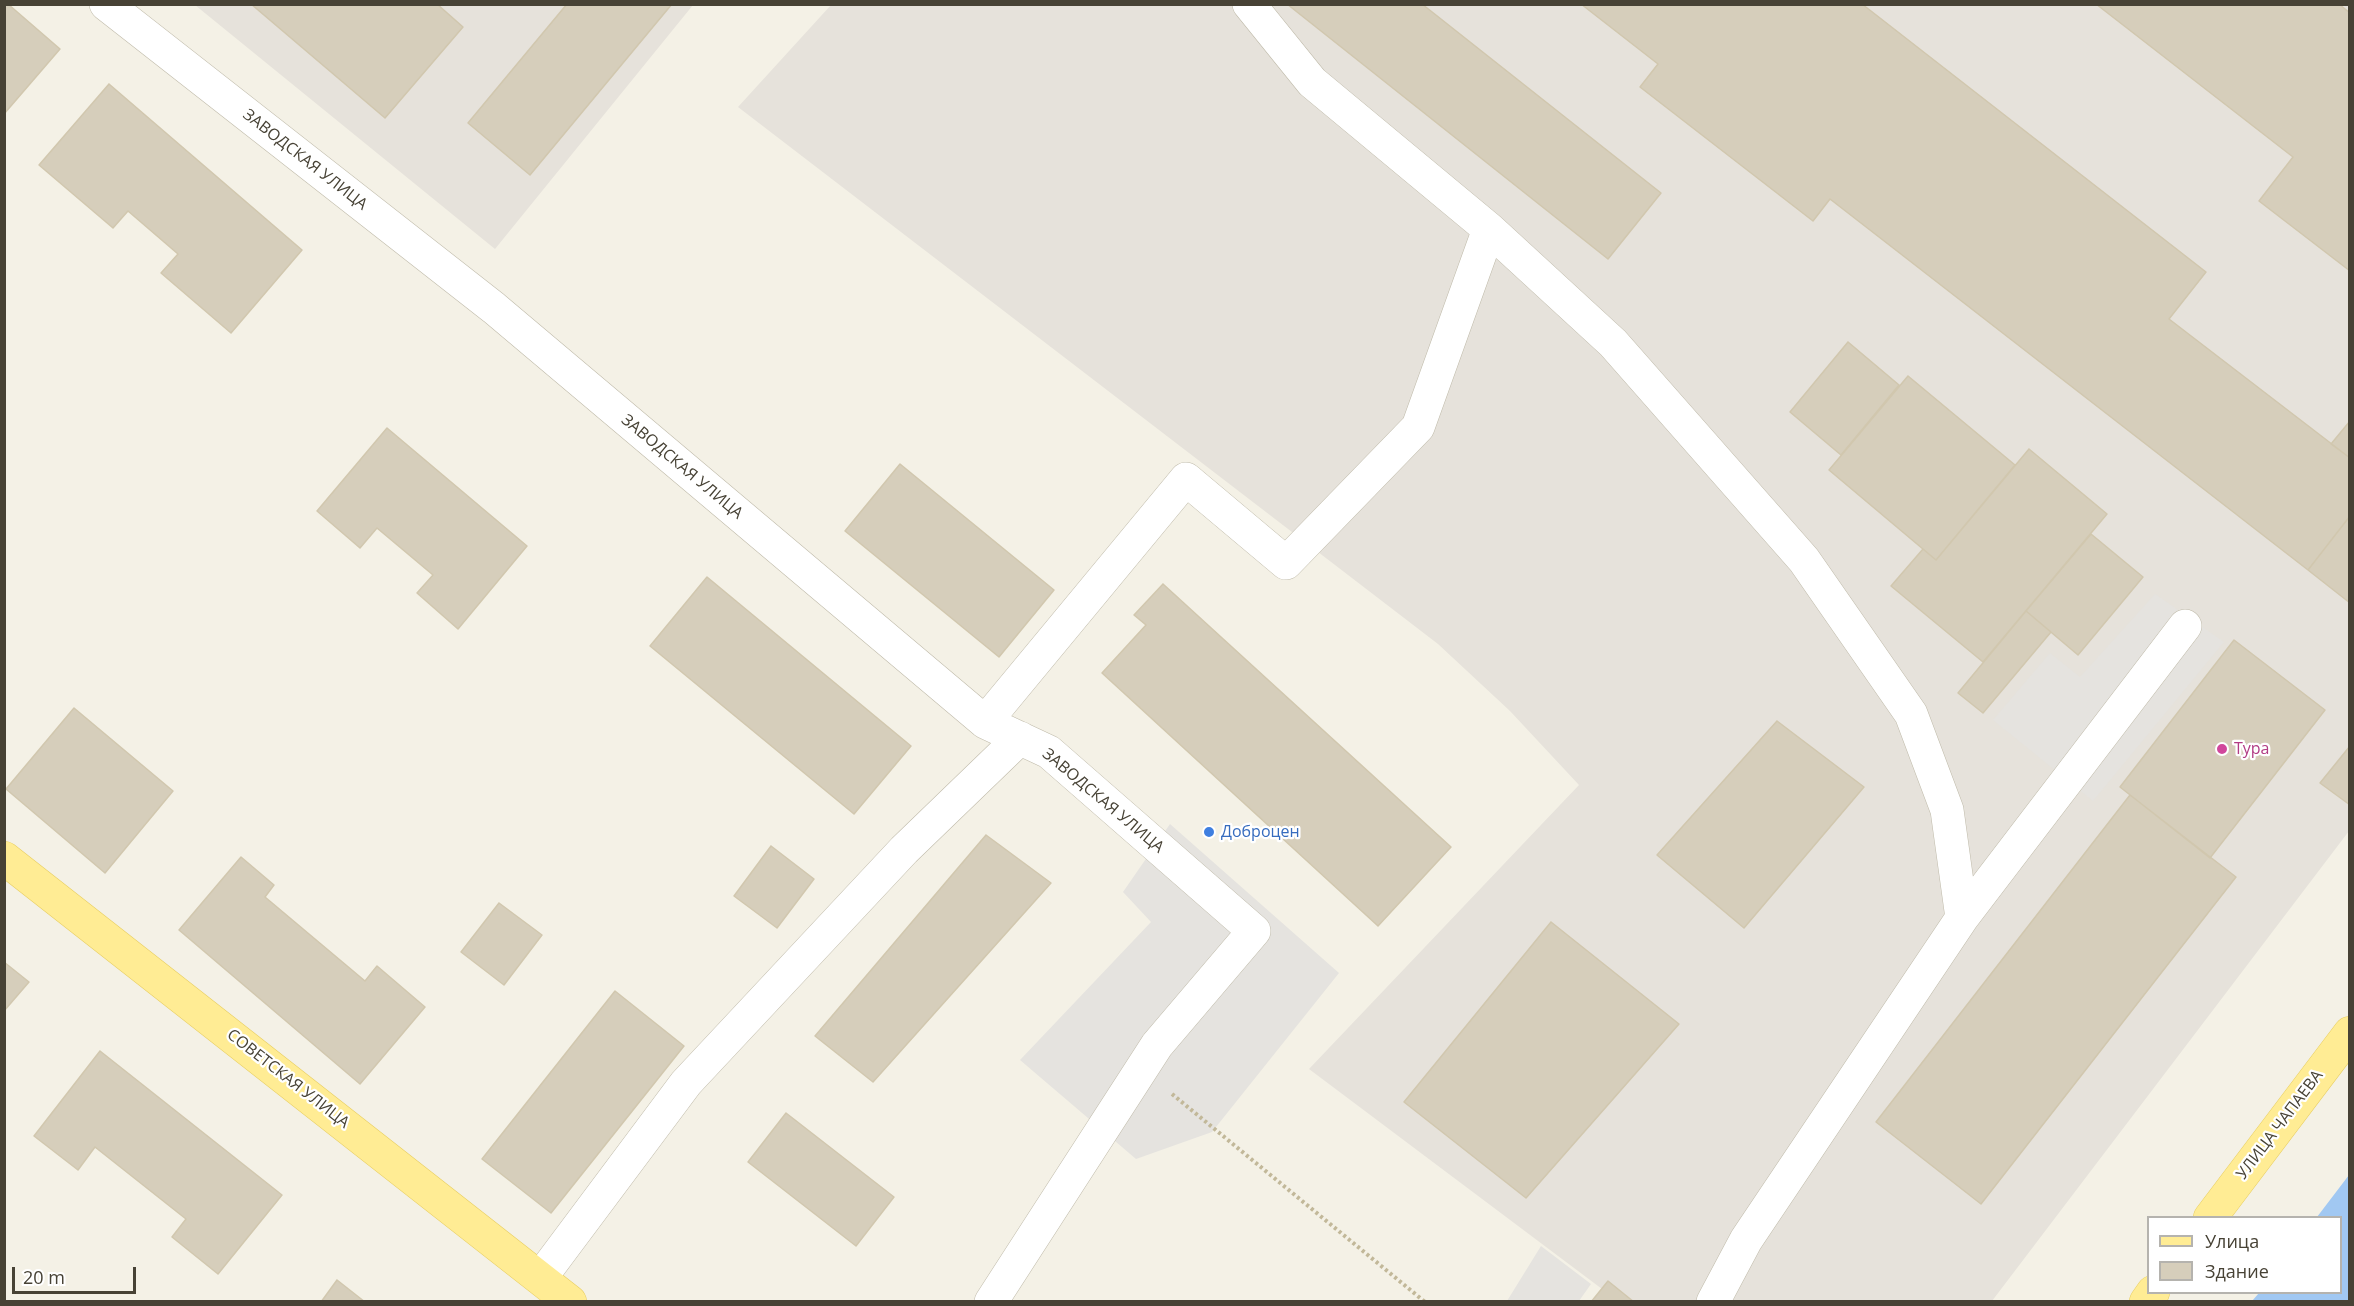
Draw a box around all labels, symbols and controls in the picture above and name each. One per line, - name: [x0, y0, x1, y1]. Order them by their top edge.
- street label: ЗАВОДСКАЯ УЛИЦА: [239, 105, 371, 215]
- street label: ЗАВОДСКАЯ УЛИЦА: [617, 411, 747, 523]
- place label: Тура: [2234, 739, 2270, 759]
- marker: Тура: [2215, 742, 2229, 756]
- street label: ЗАВОДСКАЯ УЛИЦА: [1038, 745, 1168, 857]
- place label: Доброцен: [1221, 822, 1300, 842]
- marker: Доброцен: [1202, 825, 1216, 839]
- street label: СОВЕТСКАЯ УЛИЦА: [223, 1025, 353, 1133]
- street label: УЛИЦА ЧАПАЕВА: [2233, 1067, 2327, 1183]
- legend: [2147, 1216, 2342, 1294]
- text: Улица: [2205, 1229, 2259, 1253]
- scale bar: [15, 1255, 140, 1293]
- text: Здание: [2205, 1259, 2269, 1283]
- text: 20 m: [23, 1265, 65, 1289]

